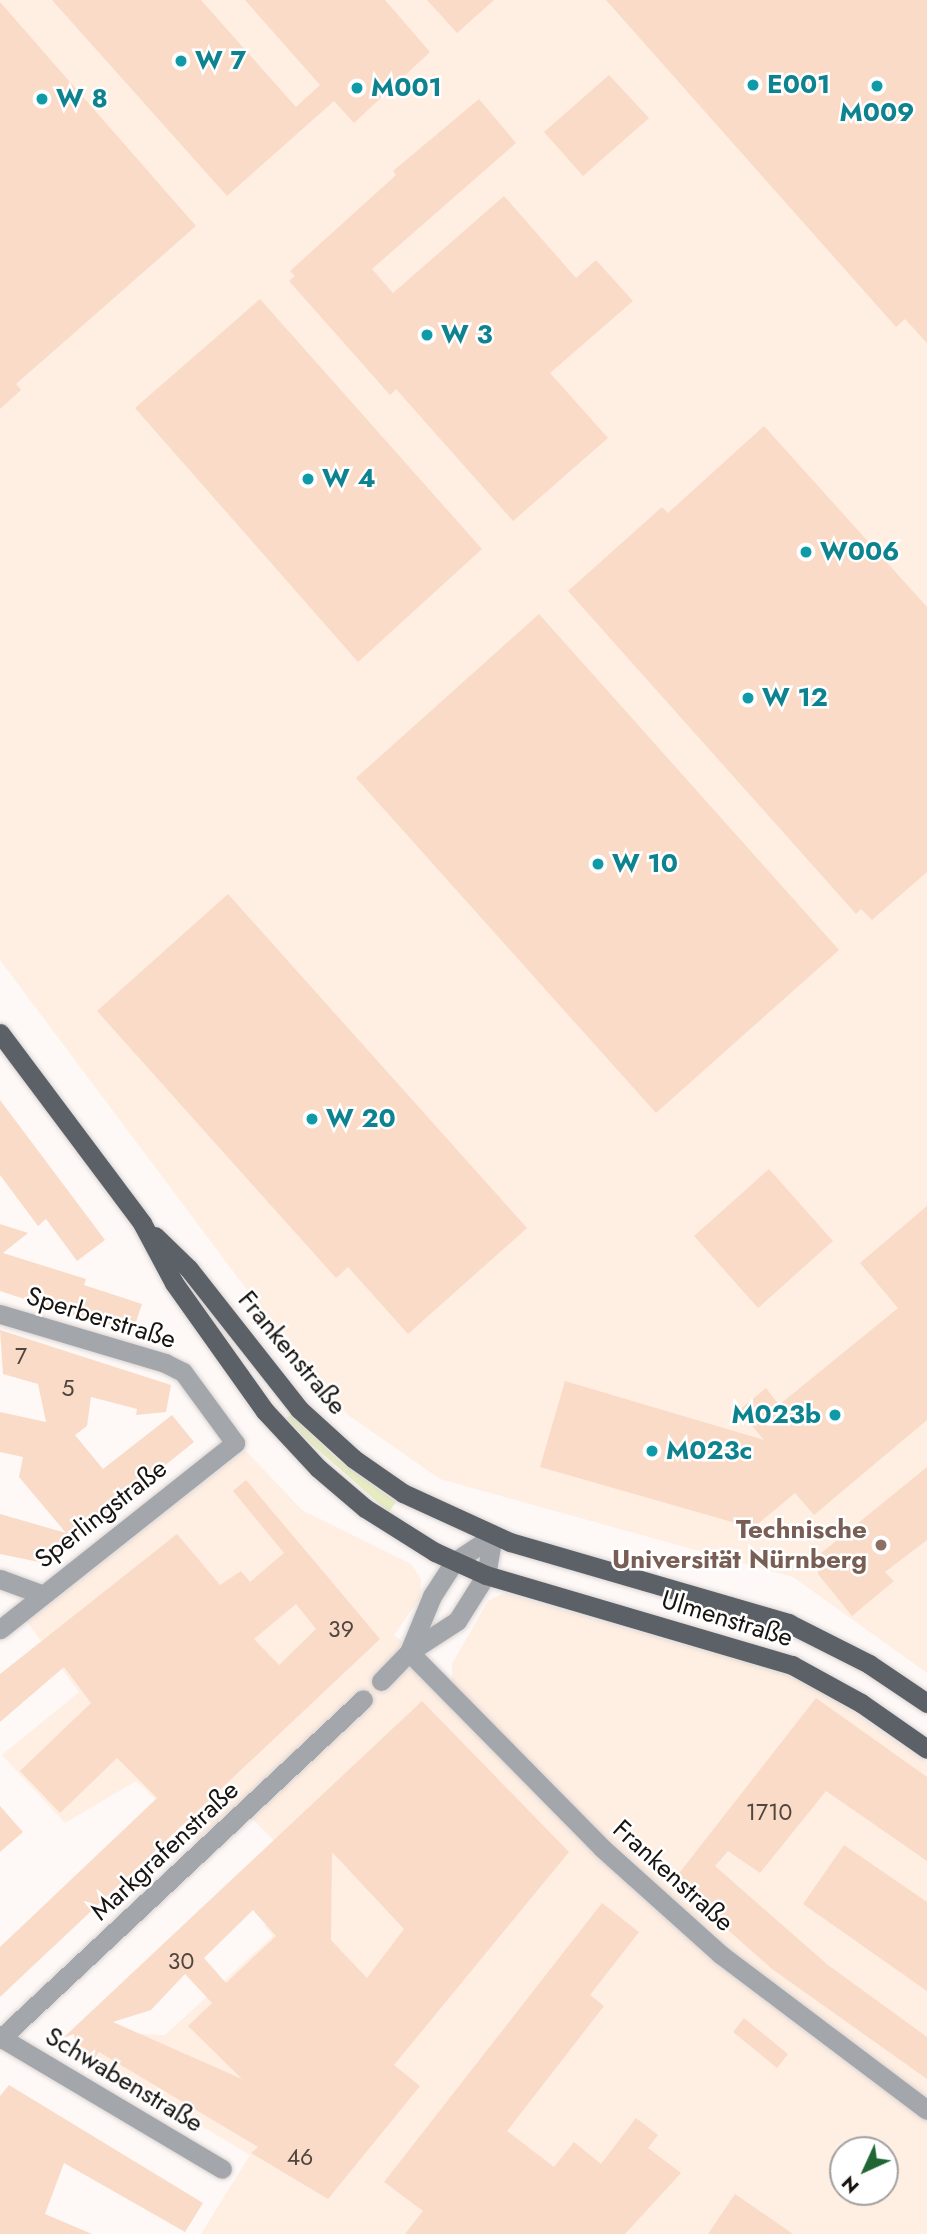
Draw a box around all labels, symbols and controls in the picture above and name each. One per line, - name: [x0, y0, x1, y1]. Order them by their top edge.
- place label: W 7: [195, 45, 246, 77]
- marker: W 7: [173, 53, 189, 69]
- place label: E001: [767, 69, 830, 101]
- place label: M001: [371, 72, 442, 104]
- marker: E001: [745, 77, 761, 93]
- marker: M009: [869, 78, 885, 94]
- marker: M001: [349, 80, 365, 96]
- place label: W 8: [56, 83, 108, 115]
- marker: W 8: [34, 91, 50, 107]
- place label: M009: [840, 97, 914, 129]
- place label: W 3: [441, 319, 493, 351]
- marker: W 3: [419, 327, 435, 343]
- place label: W 4: [322, 463, 376, 495]
- marker: W 4: [300, 471, 316, 487]
- place label: W006: [820, 536, 900, 568]
- marker: W006: [798, 544, 814, 560]
- place label: W 12: [762, 682, 828, 714]
- marker: W 12: [740, 690, 756, 706]
- place label: W 10: [612, 848, 678, 880]
- marker: W 10: [590, 856, 606, 872]
- place label: W 20: [326, 1103, 396, 1135]
- marker: W 20: [304, 1111, 320, 1127]
- street label: Sperberstraße: [22, 1280, 180, 1356]
- street label: Frankenstraße: [231, 1285, 353, 1421]
- house number: 7: [15, 1342, 27, 1370]
- house number: 5: [62, 1374, 74, 1402]
- place label: M023b: [731, 1399, 821, 1431]
- marker: M023b: [827, 1407, 843, 1423]
- place label: M023c: [666, 1435, 752, 1467]
- marker: M023c: [644, 1443, 660, 1459]
- street label: Sperlingstraße: [29, 1453, 173, 1575]
- place label: Technische Universität Nürnberg: [612, 1514, 867, 1576]
- marker: Technische Universität Nürnberg: [873, 1537, 889, 1553]
- street label: Ulmenstraße: [658, 1584, 796, 1654]
- house number: 39: [328, 1615, 354, 1643]
- street label: Markgrafenstraße: [85, 1775, 245, 1927]
- house number: 1710: [746, 1798, 792, 1826]
- street label: Frankenstraße: [606, 1814, 740, 1938]
- house number: 30: [168, 1947, 194, 1975]
- street label: Schwabenstraße: [39, 2021, 209, 2139]
- north arrow: [829, 2136, 899, 2206]
- house number: 46: [287, 2143, 313, 2171]
- text: N: [835, 2170, 865, 2200]

